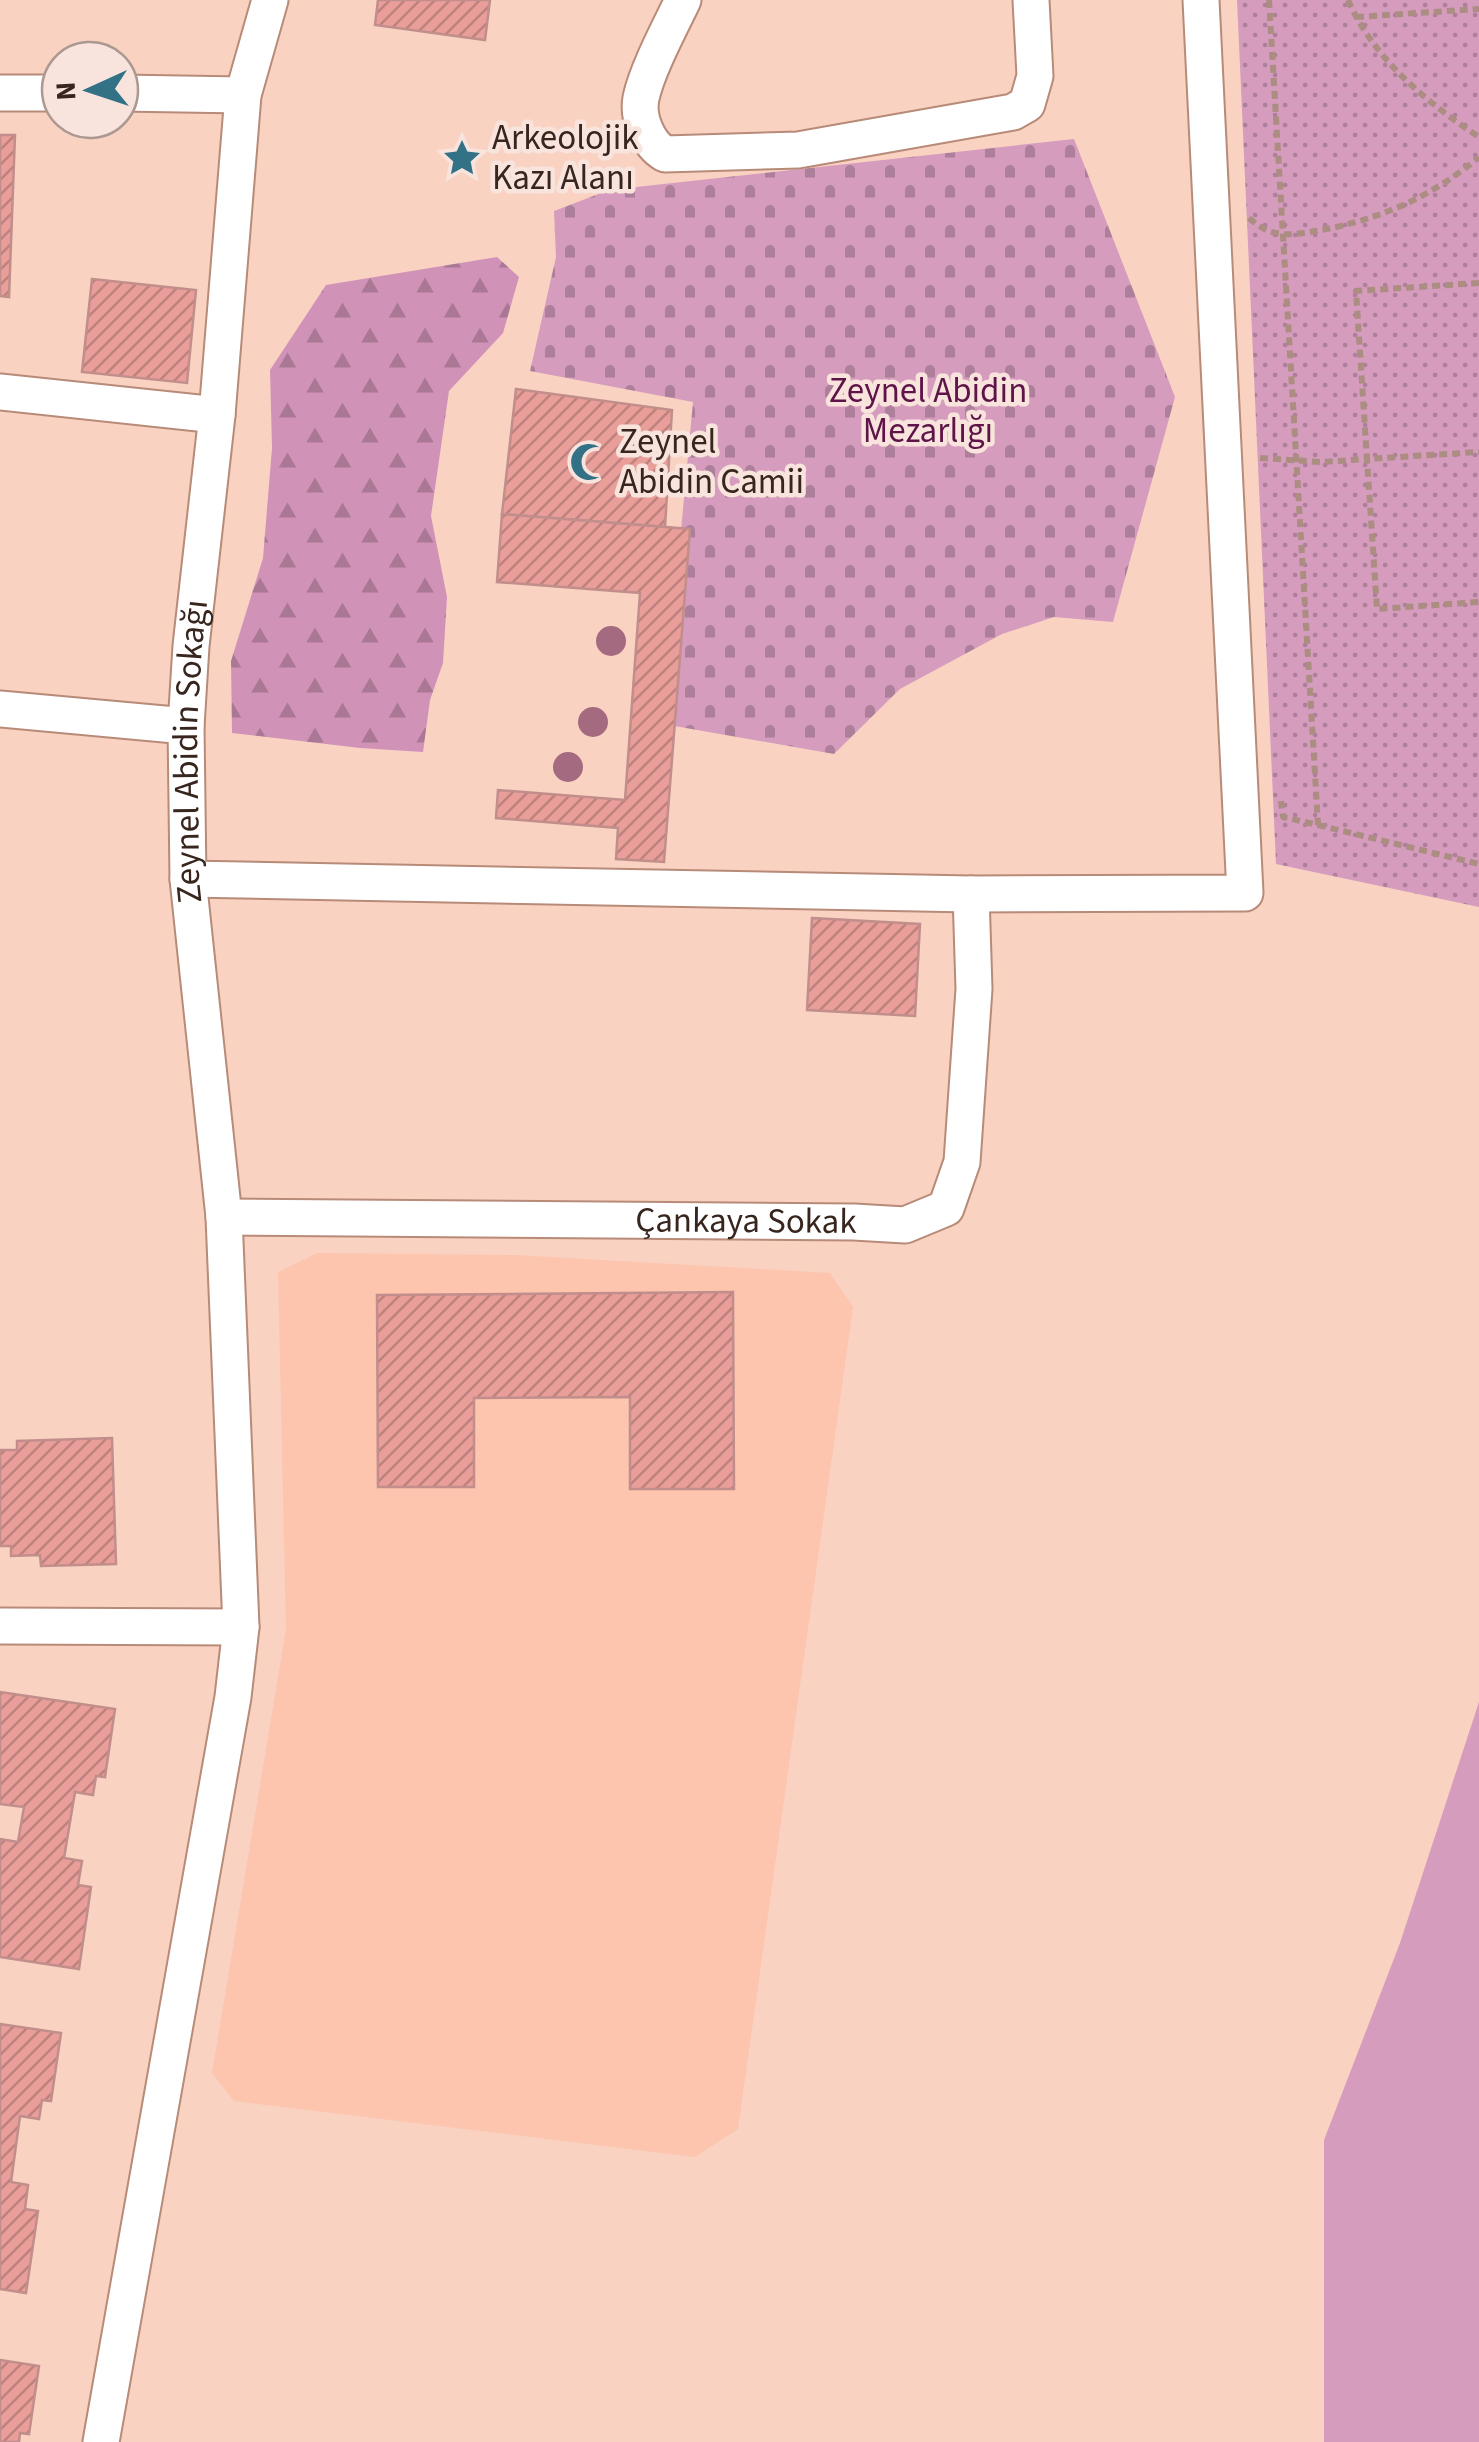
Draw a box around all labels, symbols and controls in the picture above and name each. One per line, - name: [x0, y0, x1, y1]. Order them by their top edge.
- north arrow: [40, 40, 140, 140]
- text: N: [46, 81, 86, 102]
- place label: Arkeolojik Kazı Alanı: [492, 113, 639, 203]
- place icon: Arkeolojik Kazı Alanı: [441, 137, 483, 179]
- park label: Zeynel Abidin Mezarlığı: [829, 366, 1027, 456]
- place label: Zeynel Abidin Camii: [619, 417, 804, 507]
- mosque icon: Zeynel Abidin Camii: [568, 441, 610, 483]
- street label: Zeynel Abidin Sokağı: [161, 597, 221, 906]
- street label: Çankaya Sokak: [635, 1195, 858, 1247]

